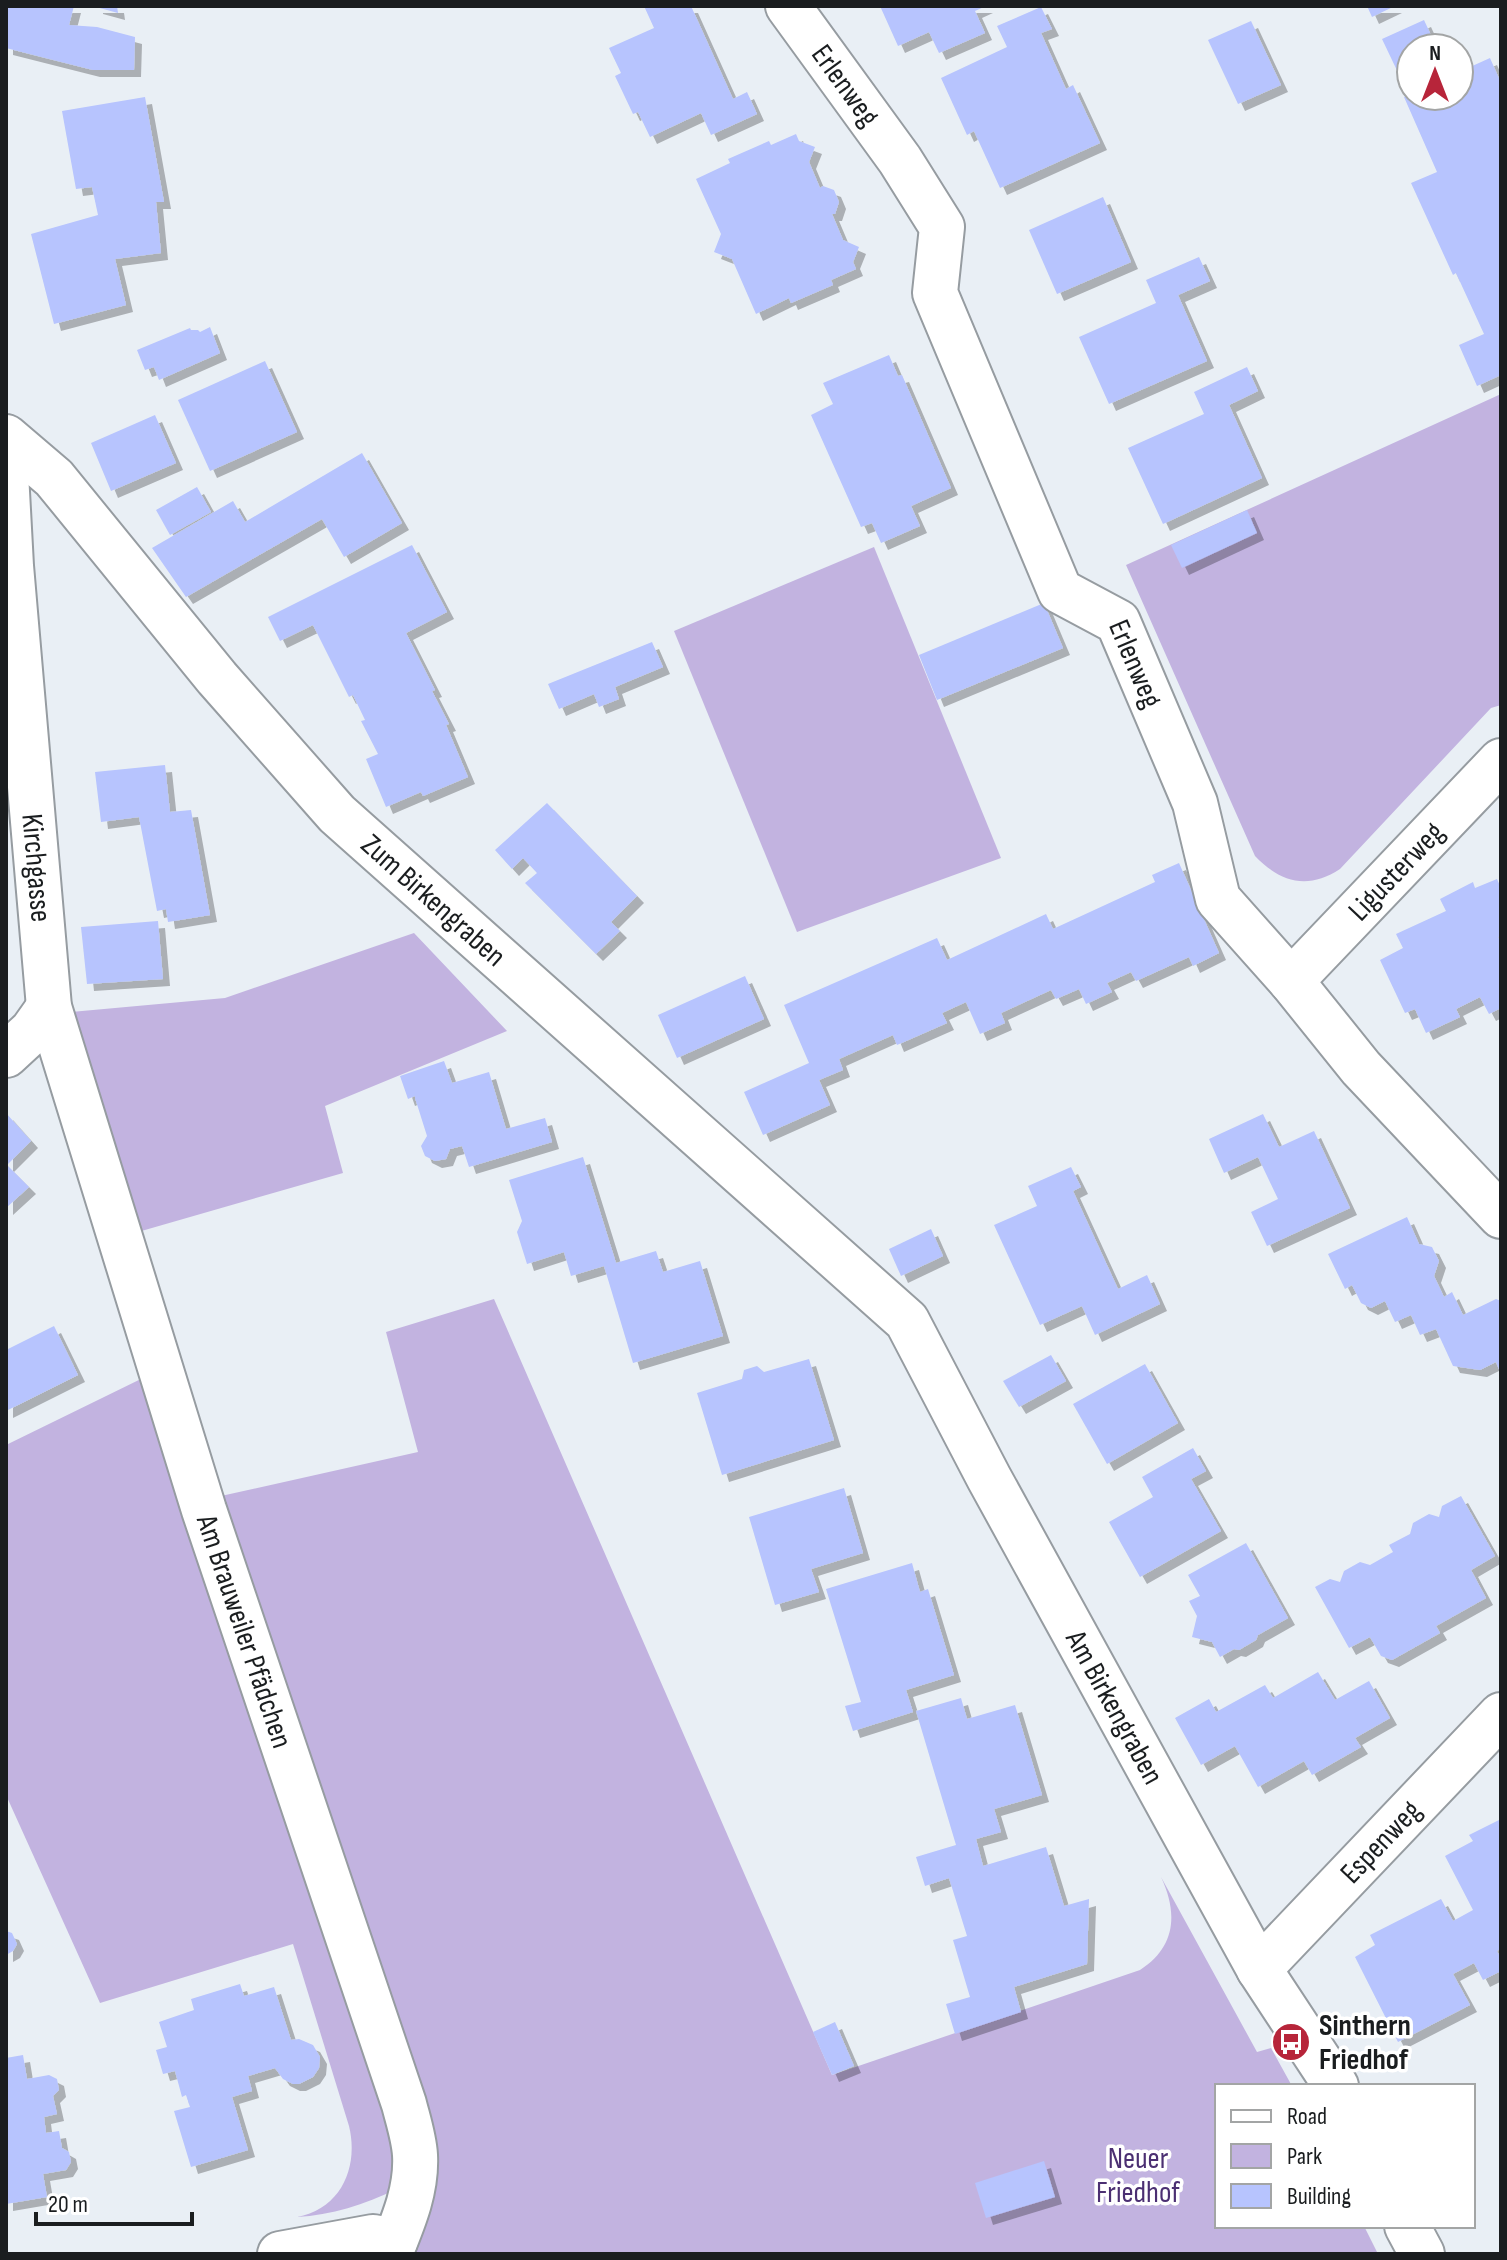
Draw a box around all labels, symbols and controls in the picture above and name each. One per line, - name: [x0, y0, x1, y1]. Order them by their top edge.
- north arrow: [1395, 32, 1475, 112]
- street label: Erlenweg: [803, 38, 887, 134]
- text: N: [1429, 40, 1441, 67]
- street label: Erlenweg: [1100, 614, 1169, 714]
- street label: Kirchgasse: [13, 812, 59, 924]
- street label: Ligusterweg: [1341, 815, 1452, 929]
- street label: Zum Birkengraben: [353, 827, 513, 974]
- street label: Am Brauweiler Pfädchen: [188, 1509, 300, 1753]
- street label: Am Birkengraben: [1057, 1624, 1171, 1791]
- street label: Espenweg: [1333, 1793, 1429, 1891]
- place label: Sinthern Friedhof: [1319, 2008, 1411, 2078]
- bus stop icon: Sinthern Friedhof: [1270, 2021, 1312, 2063]
- legend: [1215, 2084, 1475, 2228]
- text: Road: [1287, 2102, 1327, 2131]
- park label: Neuer Friedhof: [1096, 2141, 1180, 2211]
- text: Park: [1287, 2142, 1322, 2171]
- scale bar: [36, 2176, 192, 2226]
- text: Building: [1287, 2182, 1351, 2211]
- text: 20 m: [48, 2190, 88, 2219]

